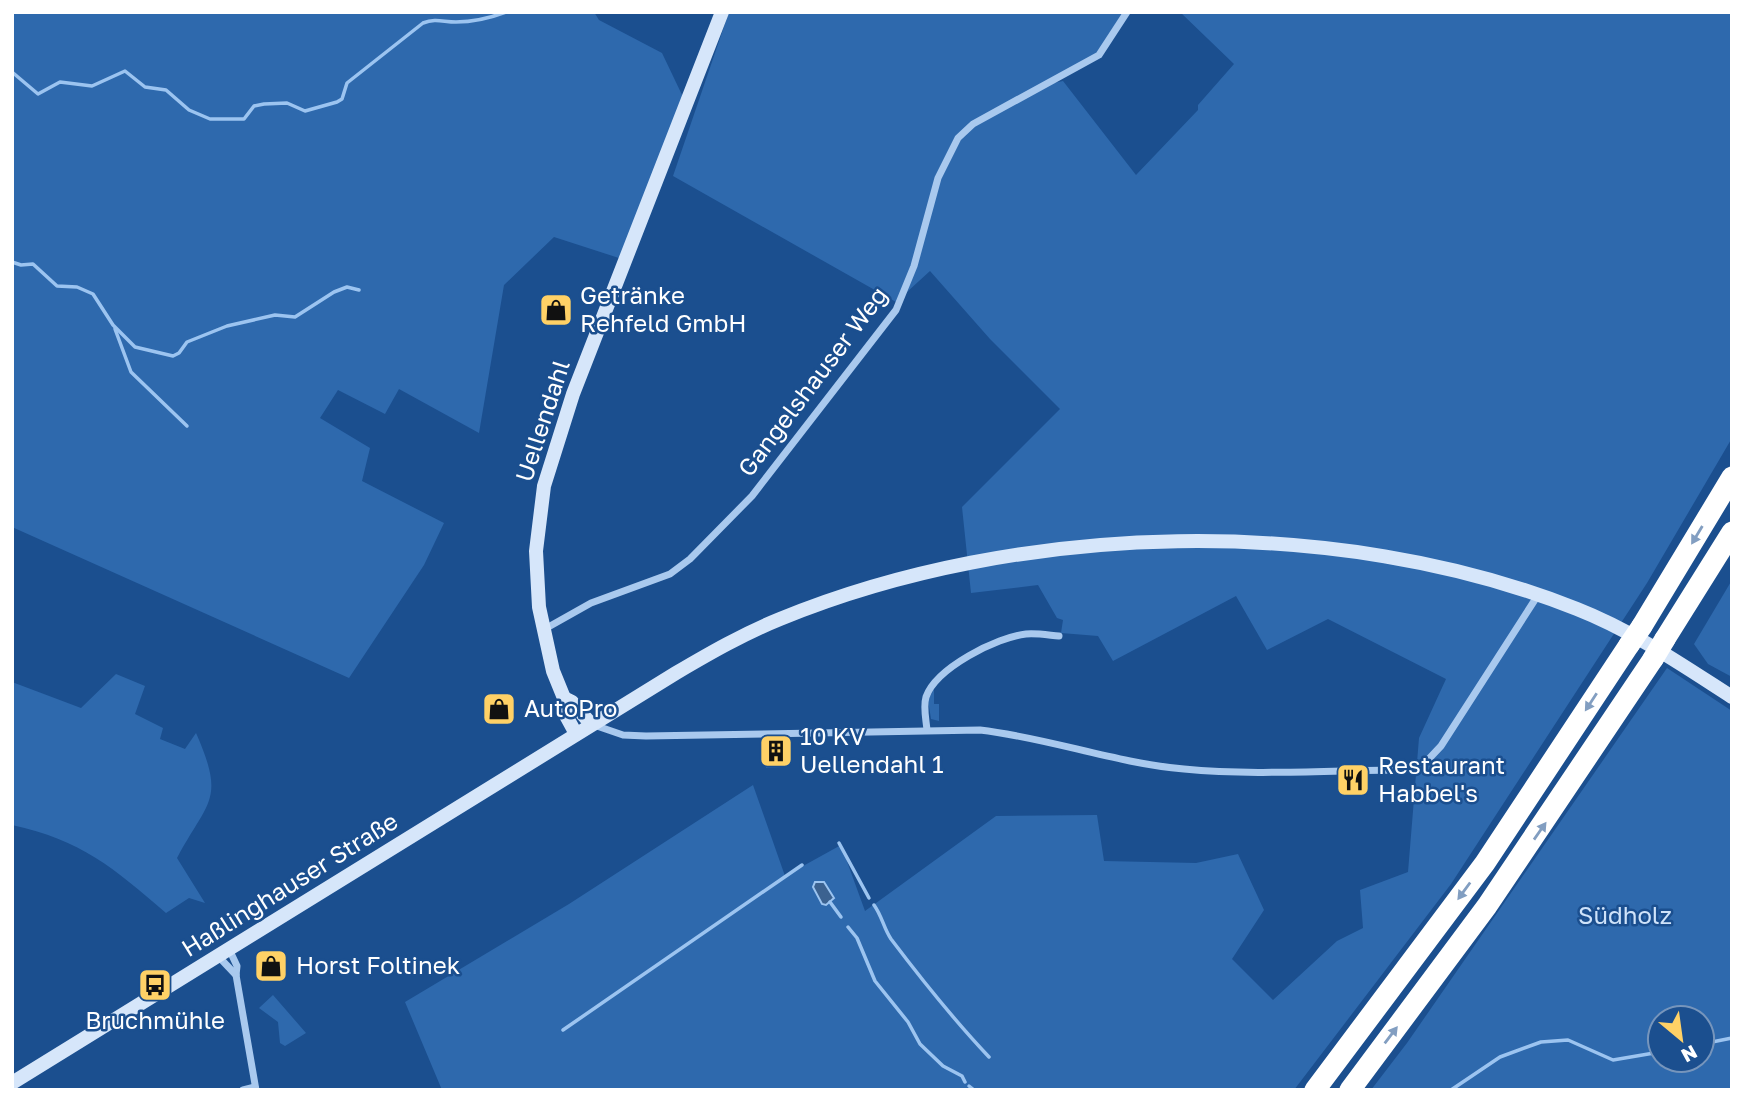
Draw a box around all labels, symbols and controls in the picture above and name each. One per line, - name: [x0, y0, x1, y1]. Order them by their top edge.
- place label: Getränke Rehfeld GmbH: [580, 280, 747, 337]
- street label: Gangelshauser Weg: [731, 281, 893, 482]
- shop icon: Getränke Rehfeld GmbH: [537, 291, 575, 329]
- street label: Uellendahl: [508, 356, 575, 485]
- one-way arrow: [1690, 526, 1703, 545]
- shop icon: AutoPro: [480, 690, 518, 728]
- place label: AutoPro: [524, 693, 617, 722]
- one-way arrow: [1585, 693, 1598, 712]
- place label: 10 KV Uellendahl 1: [800, 721, 944, 778]
- building icon: 10 KV Uellendahl 1: [757, 732, 795, 770]
- place label: Restaurant Habbel's: [1378, 750, 1505, 807]
- restaurant icon: Restaurant Habbel's: [1334, 761, 1372, 799]
- street label: Haßlinghauser Straße: [176, 805, 403, 962]
- one-way arrow: [1533, 821, 1546, 840]
- one-way arrow: [1458, 882, 1472, 900]
- park label: Südholz: [1578, 900, 1672, 929]
- shop icon: Horst Foltinek: [252, 947, 290, 985]
- place label: Horst Foltinek: [296, 950, 460, 979]
- bus stop icon: Bruchmühle: [136, 966, 174, 1004]
- north arrow: [1646, 1004, 1716, 1074]
- place label: Bruchmühle: [85, 1005, 225, 1034]
- one-way arrow: [1384, 1026, 1398, 1045]
- text: N: [1678, 1041, 1701, 1068]

